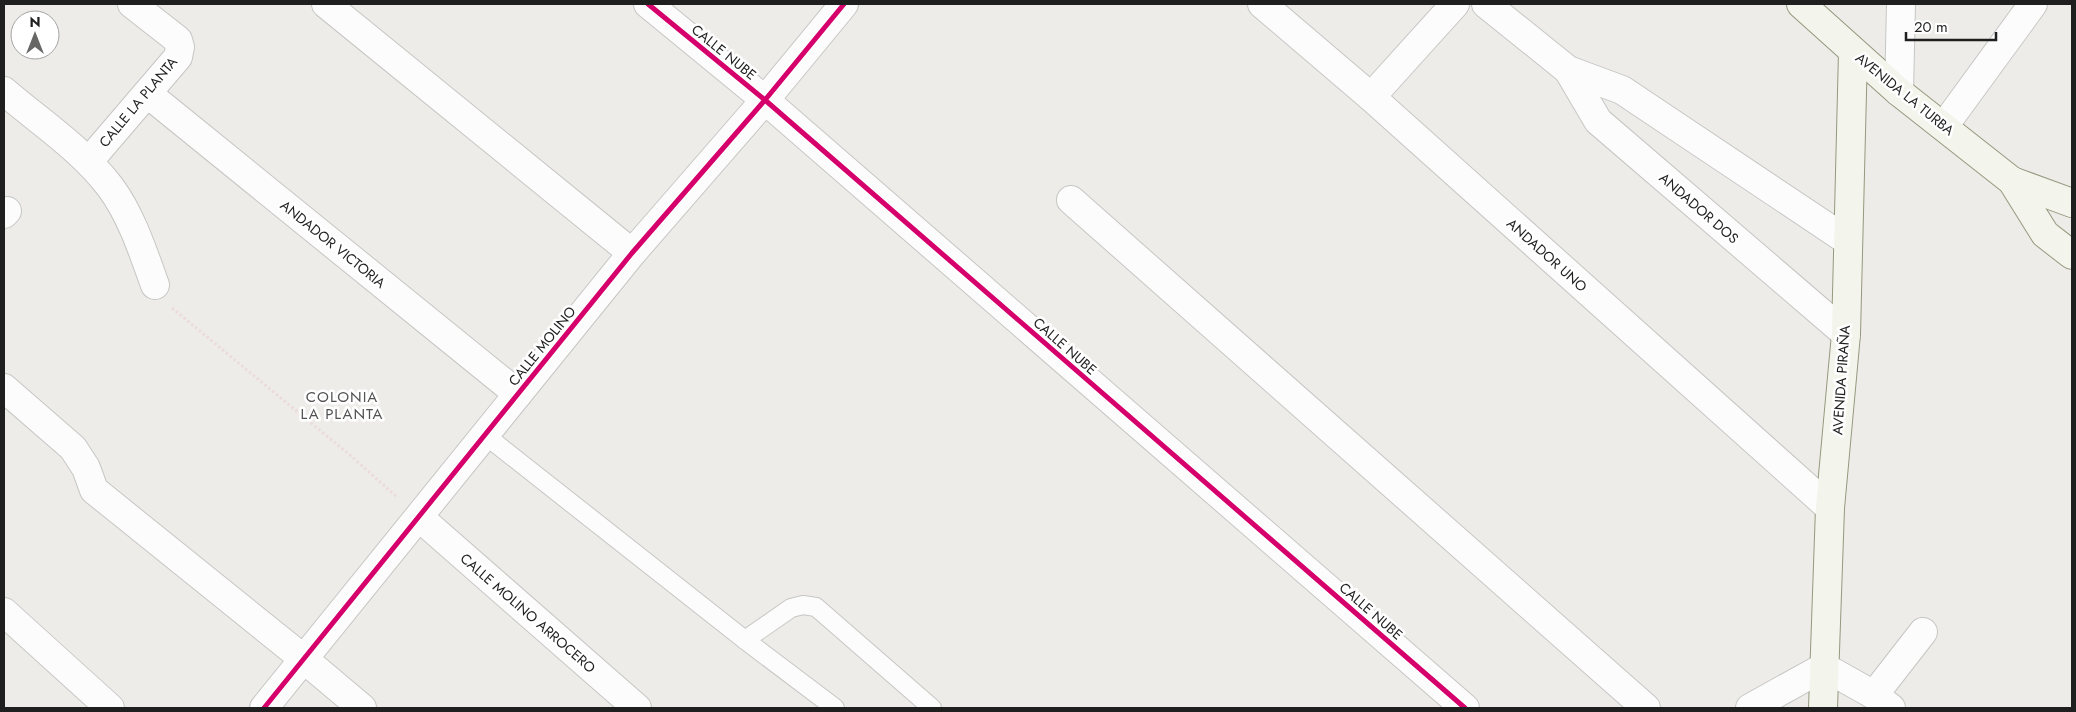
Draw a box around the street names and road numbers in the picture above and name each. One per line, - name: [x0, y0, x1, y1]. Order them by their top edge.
- street label: CALLE NUBE: [687, 20, 761, 84]
- street label: AVENIDA LA TURBA: [1851, 48, 1959, 141]
- street label: CALLE LA PLANTA: [94, 52, 182, 151]
- street label: ANDADOR DOS: [1655, 168, 1743, 248]
- street label: ANDADOR VICTORIA: [276, 195, 390, 293]
- street label: ANDADOR UNO: [1503, 214, 1591, 296]
- street label: CALLE MOLINO: [504, 302, 580, 390]
- street label: CALLE NUBE: [1029, 313, 1101, 379]
- street label: AVENIDA PIRAÑA: [1827, 324, 1855, 436]
- street label: CALLE MOLINO ARROCERO: [456, 549, 600, 677]
- street label: CALLE NUBE: [1335, 578, 1407, 644]

